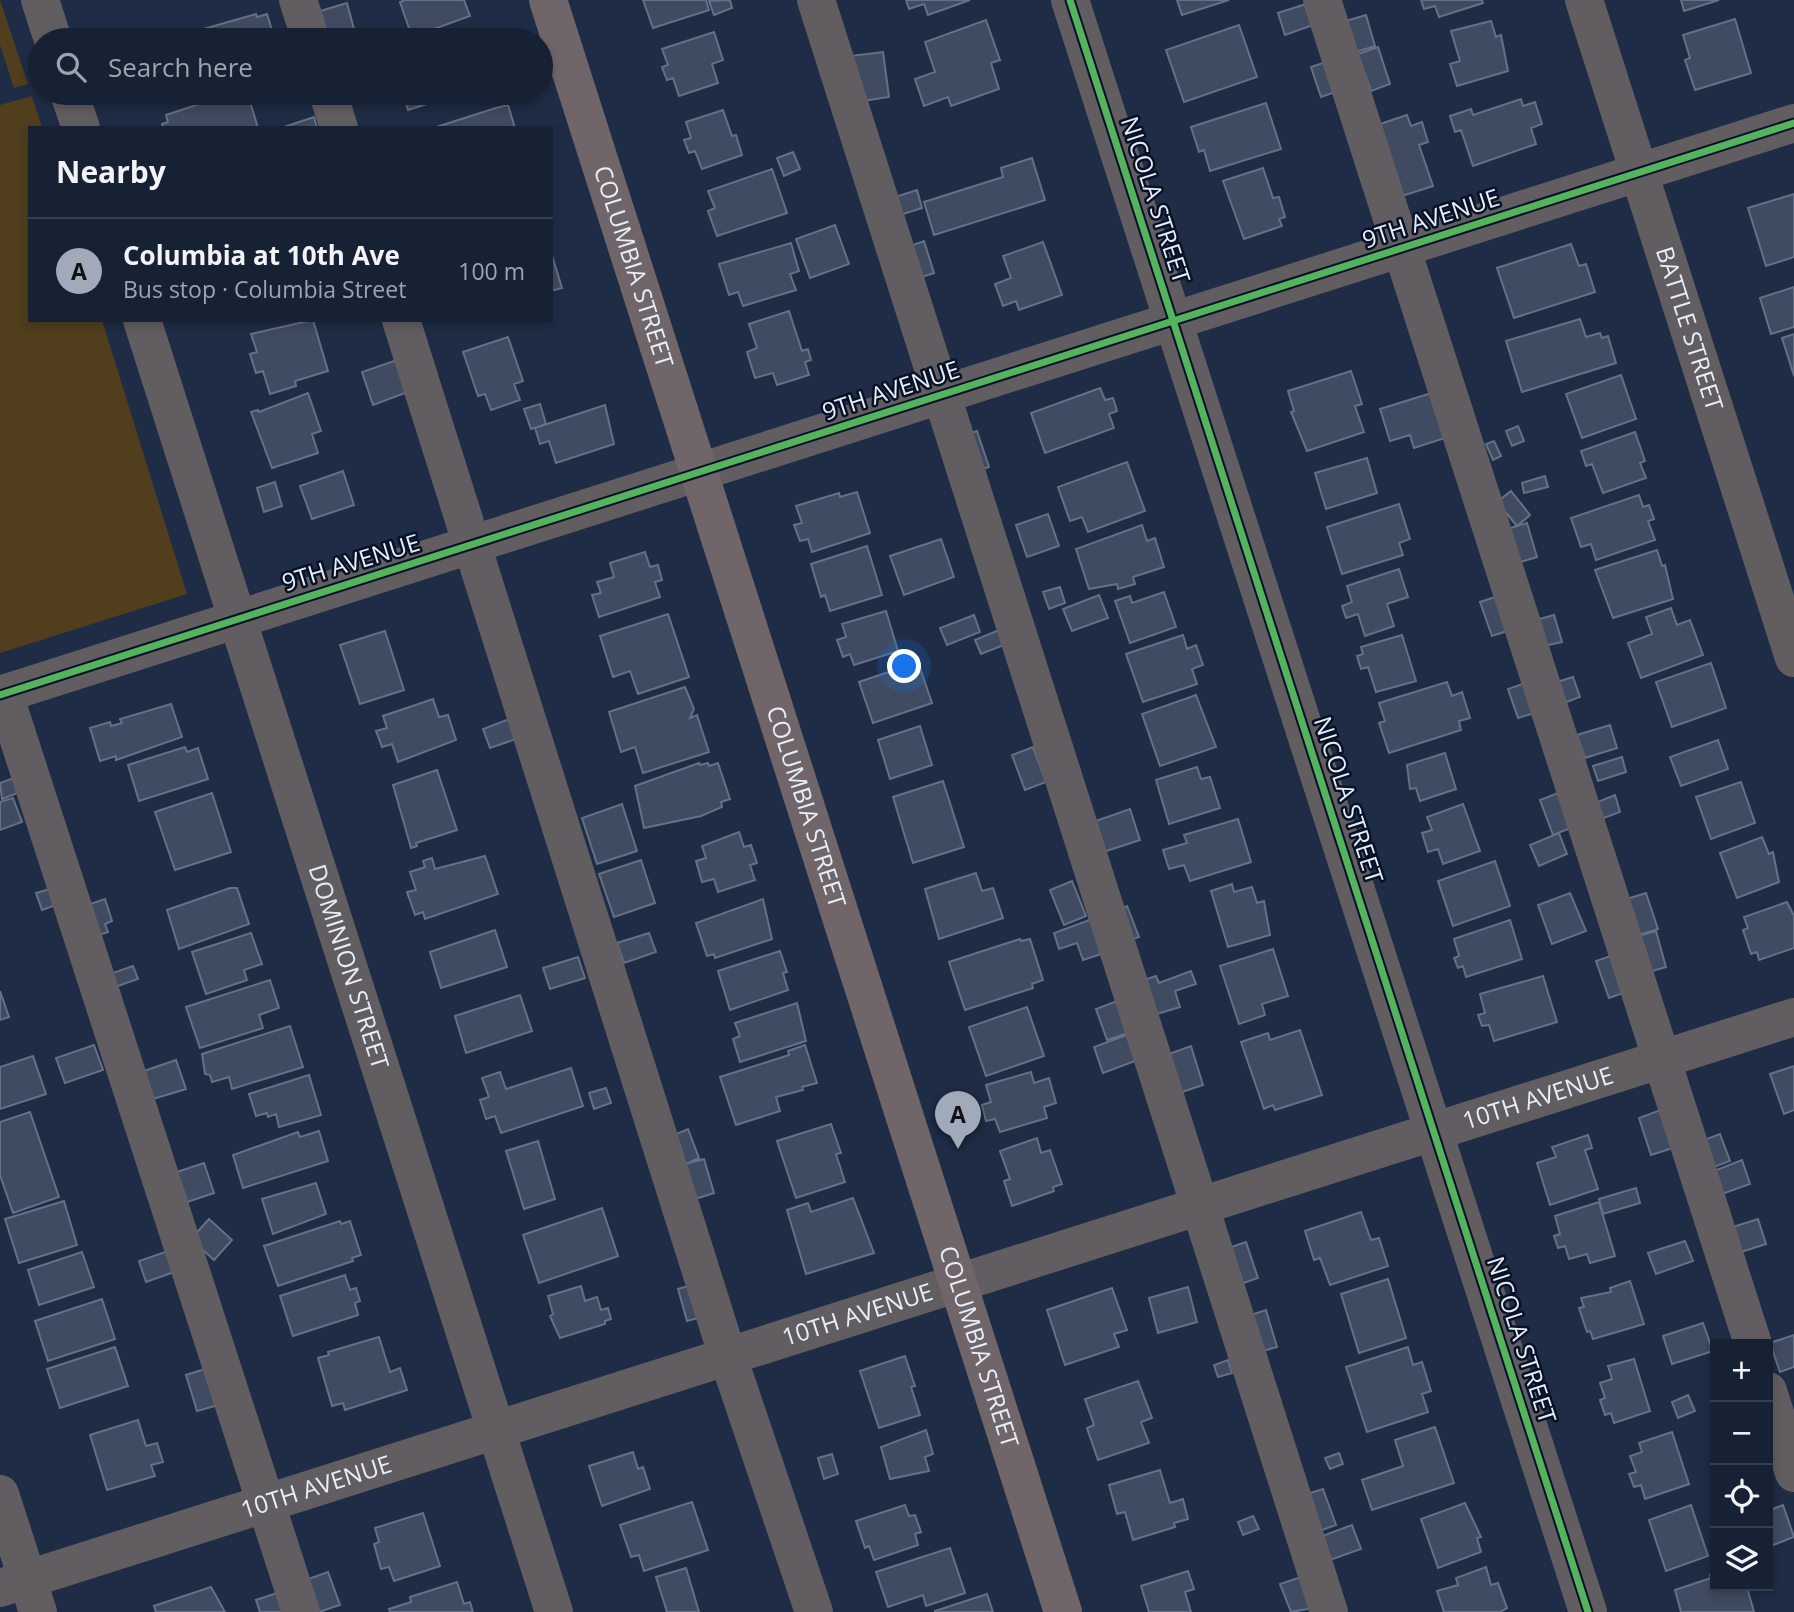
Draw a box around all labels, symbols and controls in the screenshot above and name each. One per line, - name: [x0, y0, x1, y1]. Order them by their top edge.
- search box: [28, 28, 553, 105]
- icon: search: [52, 48, 90, 86]
- text: Search here: [108, 49, 253, 85]
- street label: NICOLA STREET: [1114, 112, 1199, 287]
- text: Nearby: [56, 151, 166, 192]
- street label: COLUMBIA STREET: [587, 161, 682, 371]
- street label: 9TH AVENUE: [1358, 180, 1503, 255]
- text: Columbia at 10th Ave: [123, 237, 400, 273]
- street label: BATTLE STREET: [1649, 242, 1732, 414]
- text: A: [71, 255, 87, 287]
- text: 100 m: [458, 255, 525, 287]
- text: Bus stop · Columbia Street: [123, 273, 406, 305]
- street label: 9TH AVENUE: [818, 352, 963, 427]
- street label: 9TH AVENUE: [278, 525, 424, 598]
- your location: [887, 649, 921, 683]
- street label: COLUMBIA STREET: [759, 701, 855, 911]
- street label: NICOLA STREET: [1307, 712, 1392, 887]
- street label: DOMINION STREET: [302, 860, 398, 1073]
- street label: 10TH AVENUE: [1458, 1058, 1617, 1136]
- pin: A: [935, 1091, 981, 1149]
- street label: COLUMBIA STREET: [932, 1241, 1027, 1452]
- street label: NICOLA STREET: [1480, 1252, 1565, 1427]
- street label: 10TH AVENUE: [778, 1274, 937, 1353]
- map controls: [1710, 1339, 1773, 1591]
- button: +: [1710, 1339, 1773, 1402]
- button: −: [1710, 1402, 1773, 1465]
- street label: 10TH AVENUE: [236, 1446, 395, 1525]
- button: locate: [1710, 1465, 1773, 1528]
- button: layers: [1710, 1528, 1773, 1591]

